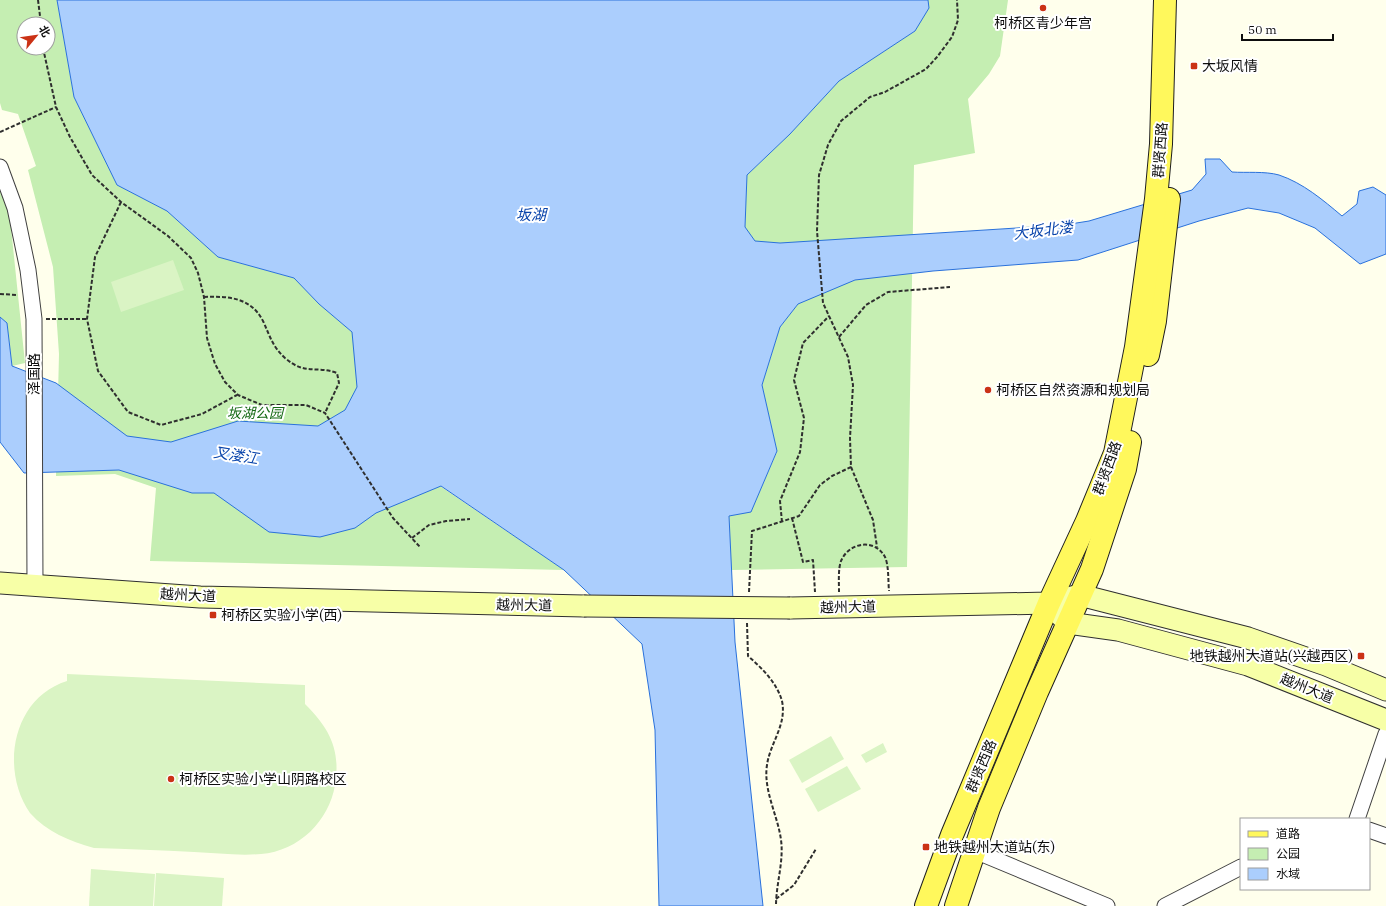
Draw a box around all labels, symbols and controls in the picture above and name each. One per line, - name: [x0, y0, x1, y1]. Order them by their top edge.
- marker: 柯桥区青少年宫: [1038, 3, 1048, 13]
- place label: 柯桥区青少年宫: [994, 14, 1092, 32]
- north arrow: [16, 16, 56, 56]
- scale bar: [1242, 16, 1333, 42]
- text: 50 m: [1248, 22, 1277, 37]
- text: 北: [36, 23, 54, 39]
- place label: 大坂风情: [1202, 57, 1258, 75]
- marker: 大坂风情: [1189, 61, 1199, 71]
- street label: 群贤西路: [1149, 121, 1171, 179]
- water label: 坂湖: [516, 205, 548, 224]
- water label: 大坂北溇: [1012, 217, 1076, 243]
- street label: 泽国路: [25, 353, 43, 395]
- place label: 柯桥区自然资源和规划局: [996, 381, 1150, 399]
- marker: 柯桥区自然资源和规划局: [983, 385, 993, 395]
- park label: 坂湖公园: [227, 404, 285, 422]
- street label: 群贤西路: [1089, 439, 1125, 497]
- water label: 叉溇江: [212, 442, 262, 468]
- street label: 越州大道: [160, 585, 216, 605]
- street label: 越州大道: [496, 596, 552, 614]
- street label: 越州大道: [820, 598, 876, 616]
- place label: 柯桥区实验小学(西): [221, 606, 342, 624]
- marker: 柯桥区实验小学(西): [208, 610, 218, 620]
- place label: 地铁越州大道站(兴越西区): [1190, 647, 1353, 665]
- marker: 地铁越州大道站(兴越西区): [1356, 651, 1366, 661]
- street label: 越州大道: [1278, 669, 1336, 707]
- street label: 群贤西路: [962, 737, 1000, 795]
- place label: 柯桥区实验小学山阴路校区: [179, 770, 347, 788]
- marker: 柯桥区实验小学山阴路校区: [166, 774, 176, 784]
- legend: [1240, 818, 1370, 890]
- text: 道路: [1276, 826, 1300, 841]
- place label: 地铁越州大道站(东): [934, 838, 1055, 856]
- marker: 地铁越州大道站(东): [921, 842, 931, 852]
- text: 公园: [1276, 846, 1300, 861]
- text: 水域: [1276, 866, 1300, 881]

